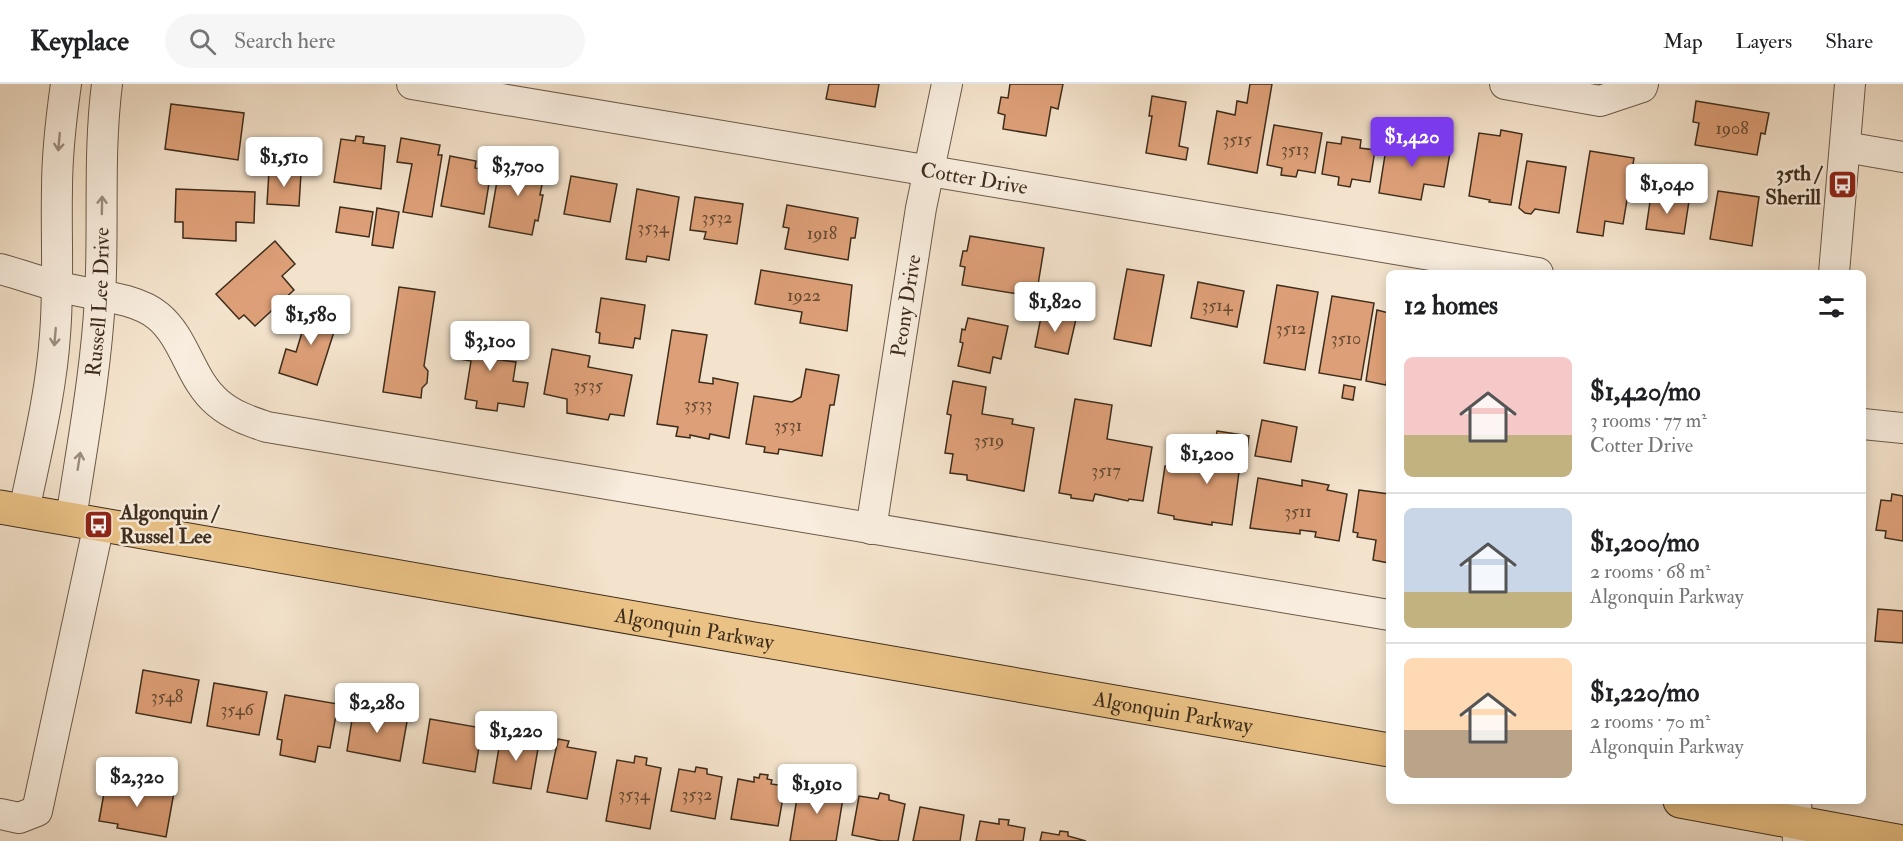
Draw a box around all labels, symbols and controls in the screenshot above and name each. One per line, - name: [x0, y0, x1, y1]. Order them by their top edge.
- search box: [165, 14, 585, 68]
- text: Keyplace: [30, 24, 129, 59]
- icon: search: [186, 25, 219, 58]
- text: Search here: [234, 27, 336, 55]
- text: Map: [1663, 28, 1703, 55]
- text: Layers: [1736, 28, 1792, 55]
- text: Share: [1825, 28, 1873, 55]
- pin: $1,420: [1363, 117, 1461, 168]
- house number: 1908: [1715, 117, 1749, 140]
- text: $1,420: [1385, 124, 1439, 149]
- house number: 3515: [1222, 128, 1252, 151]
- one-way arrow: [53, 132, 64, 152]
- pin: $1,510: [235, 137, 333, 188]
- house number: 3513: [1281, 138, 1309, 161]
- text: $1,510: [260, 144, 308, 169]
- pin: $3,700: [469, 146, 567, 197]
- text: $3,700: [492, 153, 544, 178]
- street label: Cotter Drive: [919, 156, 1030, 201]
- place label: 35th / Sherill: [1765, 160, 1824, 211]
- pin: $1,040: [1618, 164, 1716, 215]
- bus stop icon: 35th / Sherill: [1826, 169, 1858, 201]
- text: $1,040: [1640, 171, 1694, 196]
- one-way arrow: [96, 195, 107, 215]
- house number: 3532: [702, 206, 732, 229]
- house number: 3534: [637, 216, 670, 239]
- house number: 1918: [807, 222, 837, 245]
- street label: Russell Lee Drive: [79, 227, 115, 378]
- street label: Peony Drive: [885, 252, 927, 359]
- pin: $1,820: [1006, 282, 1104, 333]
- house number: 1922: [787, 284, 821, 307]
- text: $1,820: [1029, 289, 1082, 314]
- text: 12 homes: [1404, 290, 1498, 322]
- icon: filters: [1815, 290, 1848, 323]
- house number: 3514: [1202, 294, 1234, 317]
- pin: $1,580: [262, 295, 360, 346]
- text: $1,580: [285, 302, 337, 327]
- house number: 3512: [1276, 317, 1306, 340]
- pin: $3,100: [441, 321, 539, 372]
- one-way arrow: [49, 326, 60, 346]
- house number: 3510: [1331, 327, 1361, 350]
- text: $3,100: [464, 328, 516, 353]
- house number: 3535: [573, 374, 603, 397]
- text: $1,420/mo: [1590, 376, 1701, 408]
- icon: home: [1452, 381, 1524, 453]
- house number: 3533: [684, 393, 712, 416]
- text: 3 rooms · 77 m²: [1590, 408, 1707, 433]
- house number: 3531: [774, 414, 802, 437]
- house number: 3519: [974, 429, 1004, 452]
- text: Cotter Drive: [1590, 433, 1693, 458]
- pin: $1,200: [1158, 434, 1256, 485]
- text: $1,200: [1180, 441, 1234, 466]
- one-way arrow: [74, 452, 85, 471]
- house number: 3517: [1091, 459, 1121, 482]
- place label: Algonquin / Russel Lee: [119, 499, 221, 550]
- house number: 3511: [1284, 500, 1312, 523]
- bus stop icon: Algonquin / Russel Lee: [83, 508, 115, 540]
- text: $1,200/mo: [1590, 527, 1699, 559]
- icon: home: [1452, 532, 1524, 604]
- text: 2 rooms · 68 m²: [1590, 559, 1711, 584]
- text: Algonquin Parkway: [1590, 584, 1744, 609]
- street label: Algonquin Parkway: [612, 601, 777, 656]
- text: $1,220/mo: [1590, 677, 1699, 709]
- icon: home: [1452, 682, 1524, 754]
- pin: $2,280: [328, 683, 426, 734]
- house number: 3548: [151, 685, 183, 708]
- street label: Algonquin Parkway: [1090, 685, 1256, 740]
- text: $2,280: [349, 690, 405, 715]
- house number: 3546: [220, 698, 254, 721]
- text: 2 rooms · 70 m²: [1590, 709, 1710, 734]
- pin: $1,220: [467, 711, 565, 762]
- text: $1,220: [489, 718, 543, 743]
- text: Algonquin Parkway: [1590, 734, 1744, 759]
- pin: $2,320: [88, 757, 186, 808]
- text: $2,320: [110, 764, 164, 789]
- pin: $1,910: [768, 764, 866, 815]
- text: $1,910: [792, 771, 842, 796]
- house number: 3534: [618, 783, 651, 806]
- house number: 3532: [682, 783, 712, 806]

